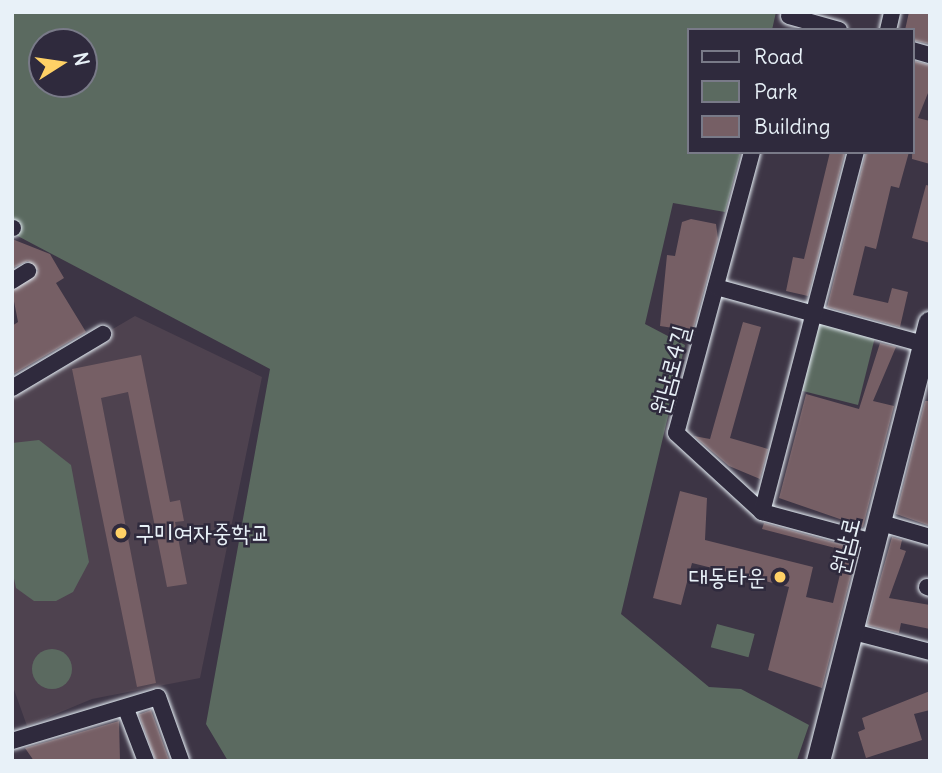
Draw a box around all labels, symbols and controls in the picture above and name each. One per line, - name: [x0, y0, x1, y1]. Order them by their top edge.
- north arrow: [28, 28, 98, 98]
- legend: [687, 28, 914, 154]
- text: Road: [754, 43, 803, 70]
- text: N: [68, 50, 95, 68]
- text: Park: [754, 78, 797, 105]
- text: Building: [754, 113, 830, 140]
- street label: 원남로4길: [644, 322, 696, 418]
- street label: 원남로: [824, 514, 866, 578]
- place label: 구미여자중학교: [135, 519, 270, 547]
- marker: 구미여자중학교: [113, 525, 129, 541]
- place label: 대동타운: [689, 563, 766, 591]
- marker: 대동타운: [772, 569, 788, 585]

